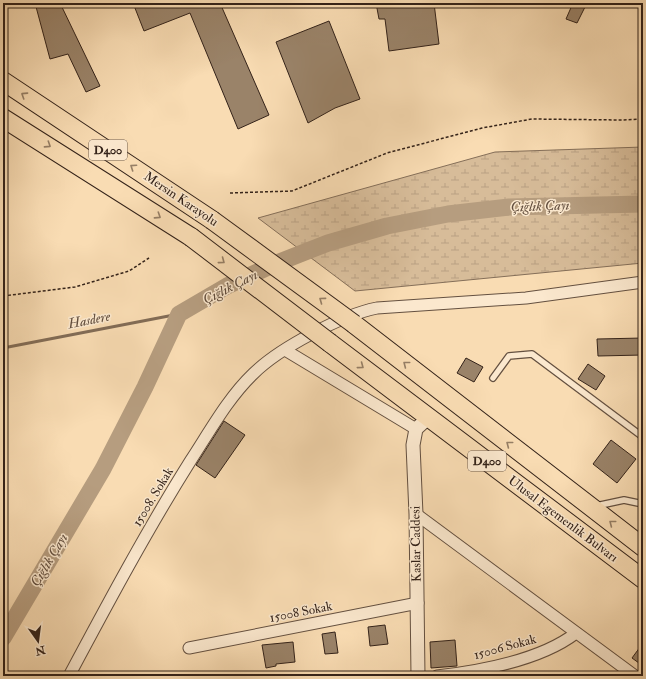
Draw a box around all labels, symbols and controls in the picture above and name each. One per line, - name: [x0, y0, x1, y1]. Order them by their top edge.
- one-way arrow: [22, 93, 29, 100]
- road number: D400: [89, 140, 127, 160]
- one-way arrow: [44, 141, 51, 148]
- one-way arrow: [130, 164, 137, 172]
- street label: Mersin Karayolu: [140, 168, 221, 231]
- water label: Çığlık Çayı: [510, 196, 570, 216]
- one-way arrow: [154, 211, 161, 218]
- one-way arrow: [218, 256, 225, 263]
- water label: Çığlık Çayı: [200, 266, 260, 308]
- one-way arrow: [320, 298, 327, 305]
- water label: Hasdere: [66, 308, 112, 333]
- one-way arrow: [357, 362, 364, 369]
- one-way arrow: [404, 362, 411, 369]
- one-way arrow: [507, 441, 514, 448]
- road number: D400: [468, 451, 506, 471]
- street label: 15008. Sokak: [129, 464, 177, 529]
- street label: Ulusal Egemenlik Bulvarı: [505, 472, 622, 566]
- street label: Kaslar Caddesi: [407, 505, 425, 582]
- one-way arrow: [610, 521, 617, 528]
- water label: Çığlık Çayı: [27, 530, 72, 590]
- street label: 15008 Sokak: [268, 598, 334, 626]
- north arrow: [18, 621, 58, 661]
- street label: 15006 Sokak: [472, 631, 539, 663]
- text: N: [33, 642, 48, 658]

